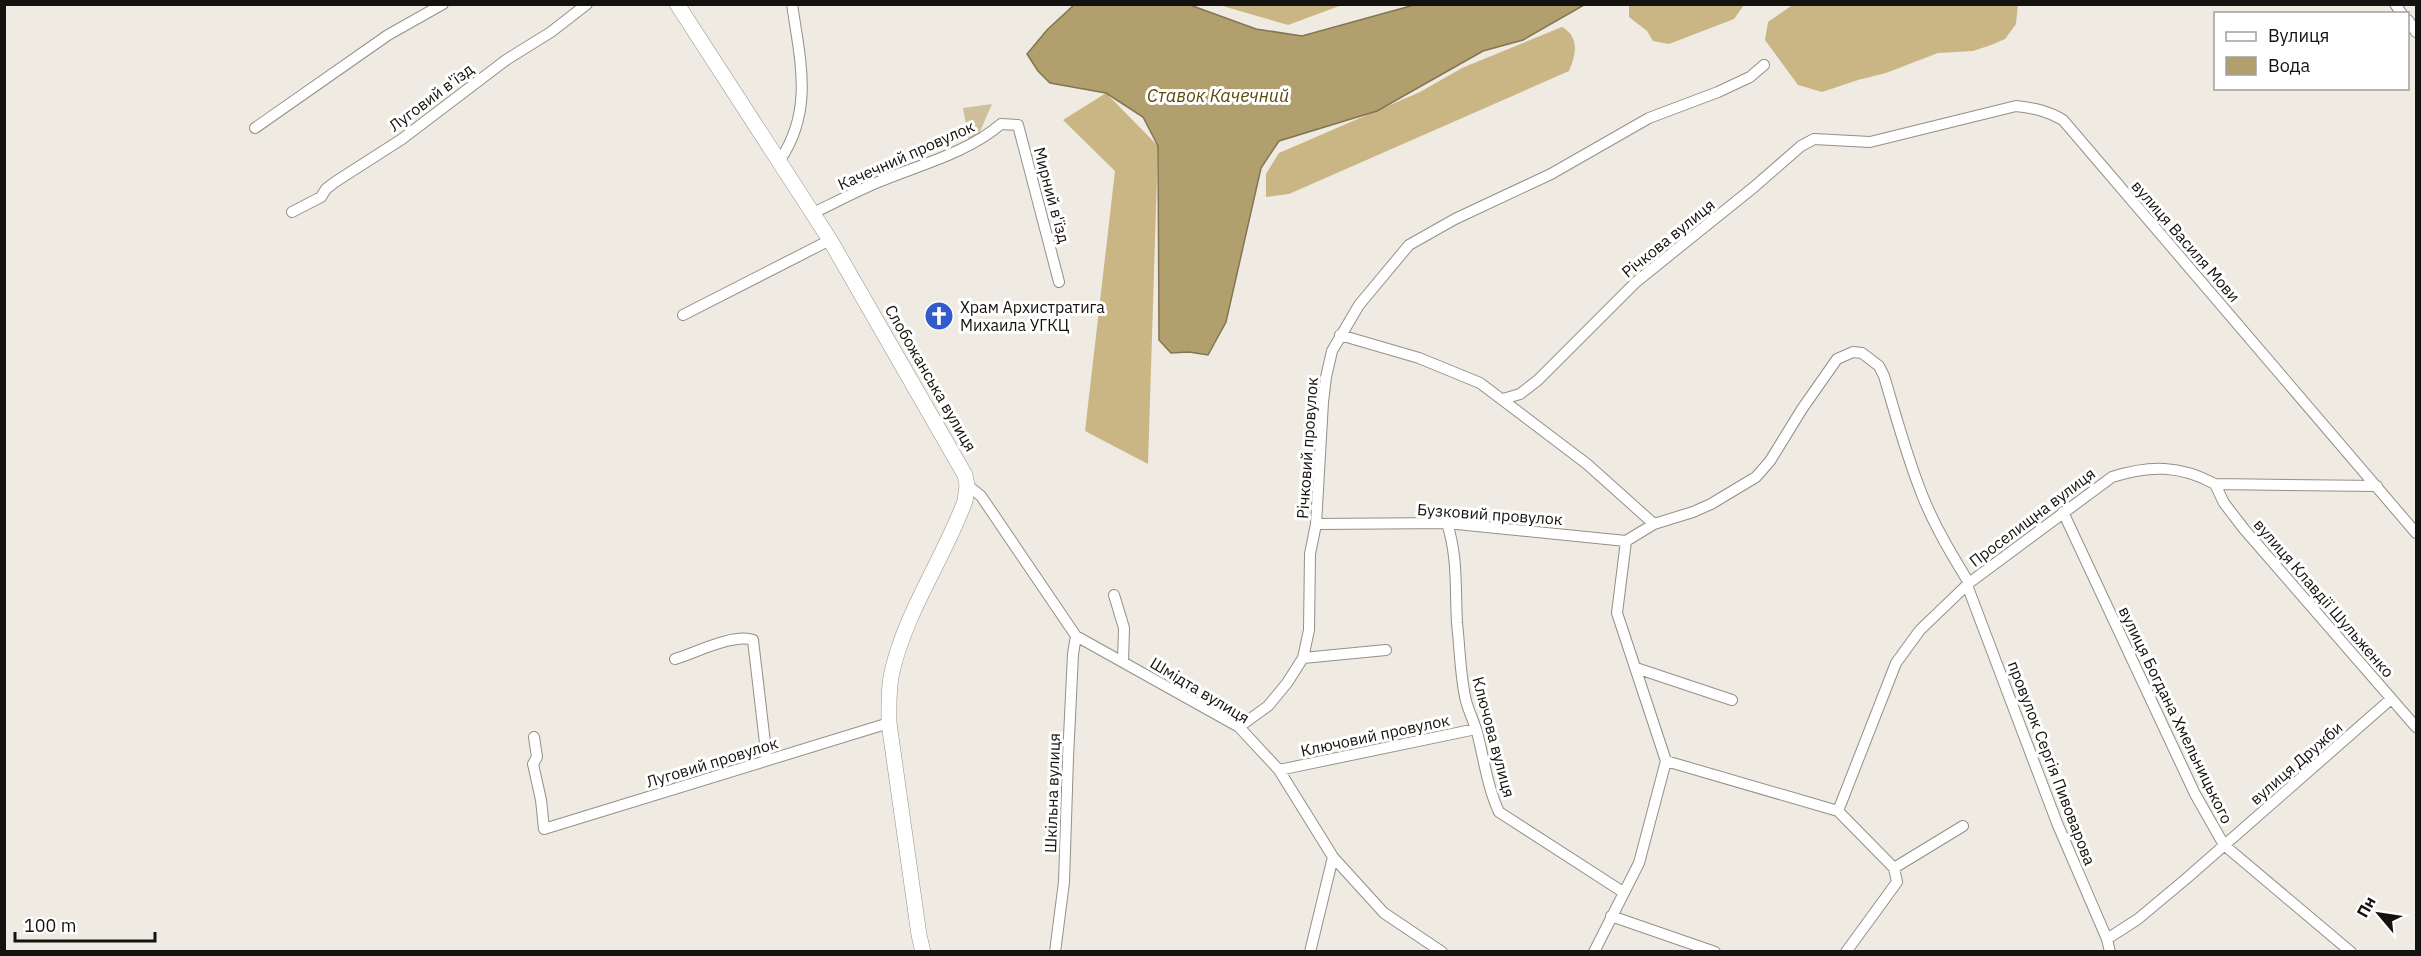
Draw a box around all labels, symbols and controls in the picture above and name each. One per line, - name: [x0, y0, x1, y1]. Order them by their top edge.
- legend: [2214, 12, 2409, 90]
- text: Вулиця: [2268, 24, 2329, 47]
- text: Вода: [2268, 54, 2311, 77]
- street label: Луговий в'їзд: [385, 58, 478, 135]
- water label: Ставок Качечний: [1147, 84, 1289, 107]
- street label: Качечний провулок: [835, 116, 978, 194]
- street label: Мирний в'їзд: [1030, 145, 1075, 246]
- street label: вулиця Василя Мови: [2128, 176, 2244, 306]
- street label: Річкова вулиця: [1617, 194, 1719, 282]
- place label: Храм Архистратига Михаила УГКЦ: [960, 297, 1105, 335]
- church icon: Храм Архистратига Михаила УГКЦ: [923, 300, 955, 332]
- street label: Слобожанська вулиця: [881, 301, 981, 455]
- street label: Річковий провулок: [1292, 376, 1322, 520]
- street label: Проселищна вулиця: [1965, 463, 2099, 571]
- street label: Бузковий провулок: [1417, 499, 1564, 529]
- street label: вулиця Клавдії Шульженко: [2250, 515, 2398, 681]
- street label: вулиця Богдана Хмельницького: [2115, 603, 2237, 827]
- street label: Шмідта вулиця: [1147, 652, 1253, 728]
- street label: провулок Сергія Пивоварова: [2004, 658, 2100, 868]
- street label: Ключова вулиця: [1468, 674, 1520, 800]
- street label: Ключовий провулок: [1299, 709, 1452, 761]
- street label: вулиця Дружби: [2245, 717, 2347, 809]
- street label: Луговий провулок: [644, 732, 781, 792]
- street label: Шкільна вулиця: [1040, 733, 1064, 853]
- north arrow: [2349, 884, 2409, 944]
- text: Пн: [2352, 893, 2380, 921]
- scale bar: [15, 905, 154, 943]
- text: 100 m: [24, 914, 76, 937]

